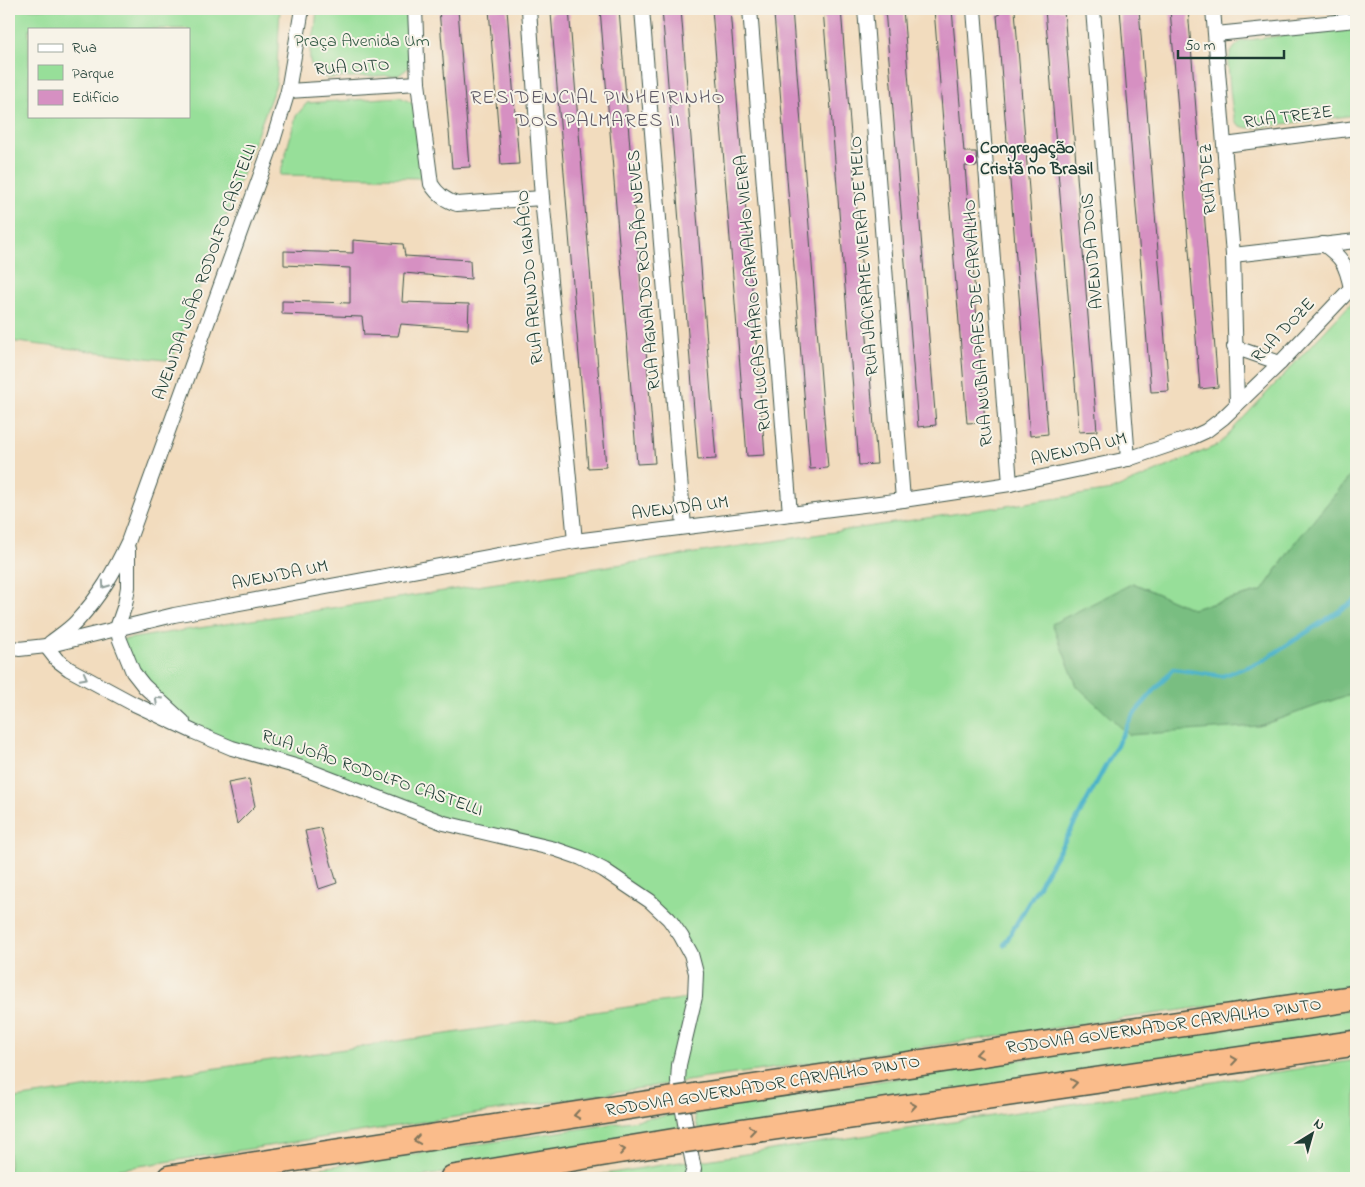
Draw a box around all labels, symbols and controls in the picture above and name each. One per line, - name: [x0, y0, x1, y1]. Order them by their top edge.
- legend: [28, 28, 190, 118]
- scale bar: [1178, 28, 1284, 60]
- park label: Praça Avenida Um: [294, 29, 430, 55]
- text: 50 m: [1185, 35, 1216, 57]
- text: Rua: [72, 37, 97, 59]
- street label: RUA OITO: [314, 52, 390, 84]
- text: Parque: [72, 63, 114, 85]
- district label: RESIDENCIAL PINHEIRINHO DOS PALMARES II: [470, 84, 726, 136]
- text: Edifício: [72, 87, 119, 109]
- street label: RUA TREZE: [1242, 100, 1334, 136]
- street label: RUA JACIRAME VIEIRA DE MELO: [844, 135, 886, 377]
- place label: Congregação Cristã no Brasil: [980, 136, 1093, 183]
- street label: AVENIDA JOÃO RODOLFO CASTELLI: [147, 140, 265, 404]
- street label: RUA DEZ: [1194, 143, 1224, 215]
- street label: RUA AGNALDO ROLDÃO NEVES: [622, 149, 668, 391]
- marker: Congregação Cristã no Brasil: [964, 153, 976, 165]
- street label: RUA LUCAS MÁRIO CARVALHO VIEIRA: [729, 154, 779, 432]
- street label: RUA ARLINDO IGNÁCIO: [510, 189, 552, 365]
- street label: AVENIDA DOIS: [1075, 192, 1111, 310]
- street label: RUA NUBIA PAES DE CARVALHO: [957, 198, 1001, 448]
- street label: RUA DOZE: [1246, 292, 1322, 370]
- street label: AVENIDA UM: [1028, 426, 1130, 474]
- street label: AVENIDA UM: [630, 490, 730, 528]
- street label: AVENIDA UM: [229, 554, 331, 598]
- one-way arrow: [102, 579, 111, 589]
- one-way arrow: [78, 671, 87, 681]
- one-way arrow: [155, 697, 164, 706]
- street label: RUA JOÃO RODOLFO CASTELLI: [258, 724, 486, 824]
- street label: RODOVIA GOVERNADOR CARVALHO PINTO: [1005, 992, 1323, 1062]
- street label: RODOVIA GOVERNADOR CARVALHO PINTO: [604, 1049, 922, 1125]
- one-way arrow: [975, 1049, 984, 1059]
- one-way arrow: [1231, 1055, 1239, 1066]
- one-way arrow: [1069, 1079, 1078, 1089]
- one-way arrow: [908, 1102, 917, 1112]
- one-way arrow: [573, 1109, 582, 1119]
- north arrow: [1288, 1110, 1338, 1160]
- text: N: [1309, 1114, 1329, 1136]
- one-way arrow: [747, 1125, 756, 1135]
- one-way arrow: [412, 1134, 420, 1145]
- one-way arrow: [617, 1146, 626, 1156]

